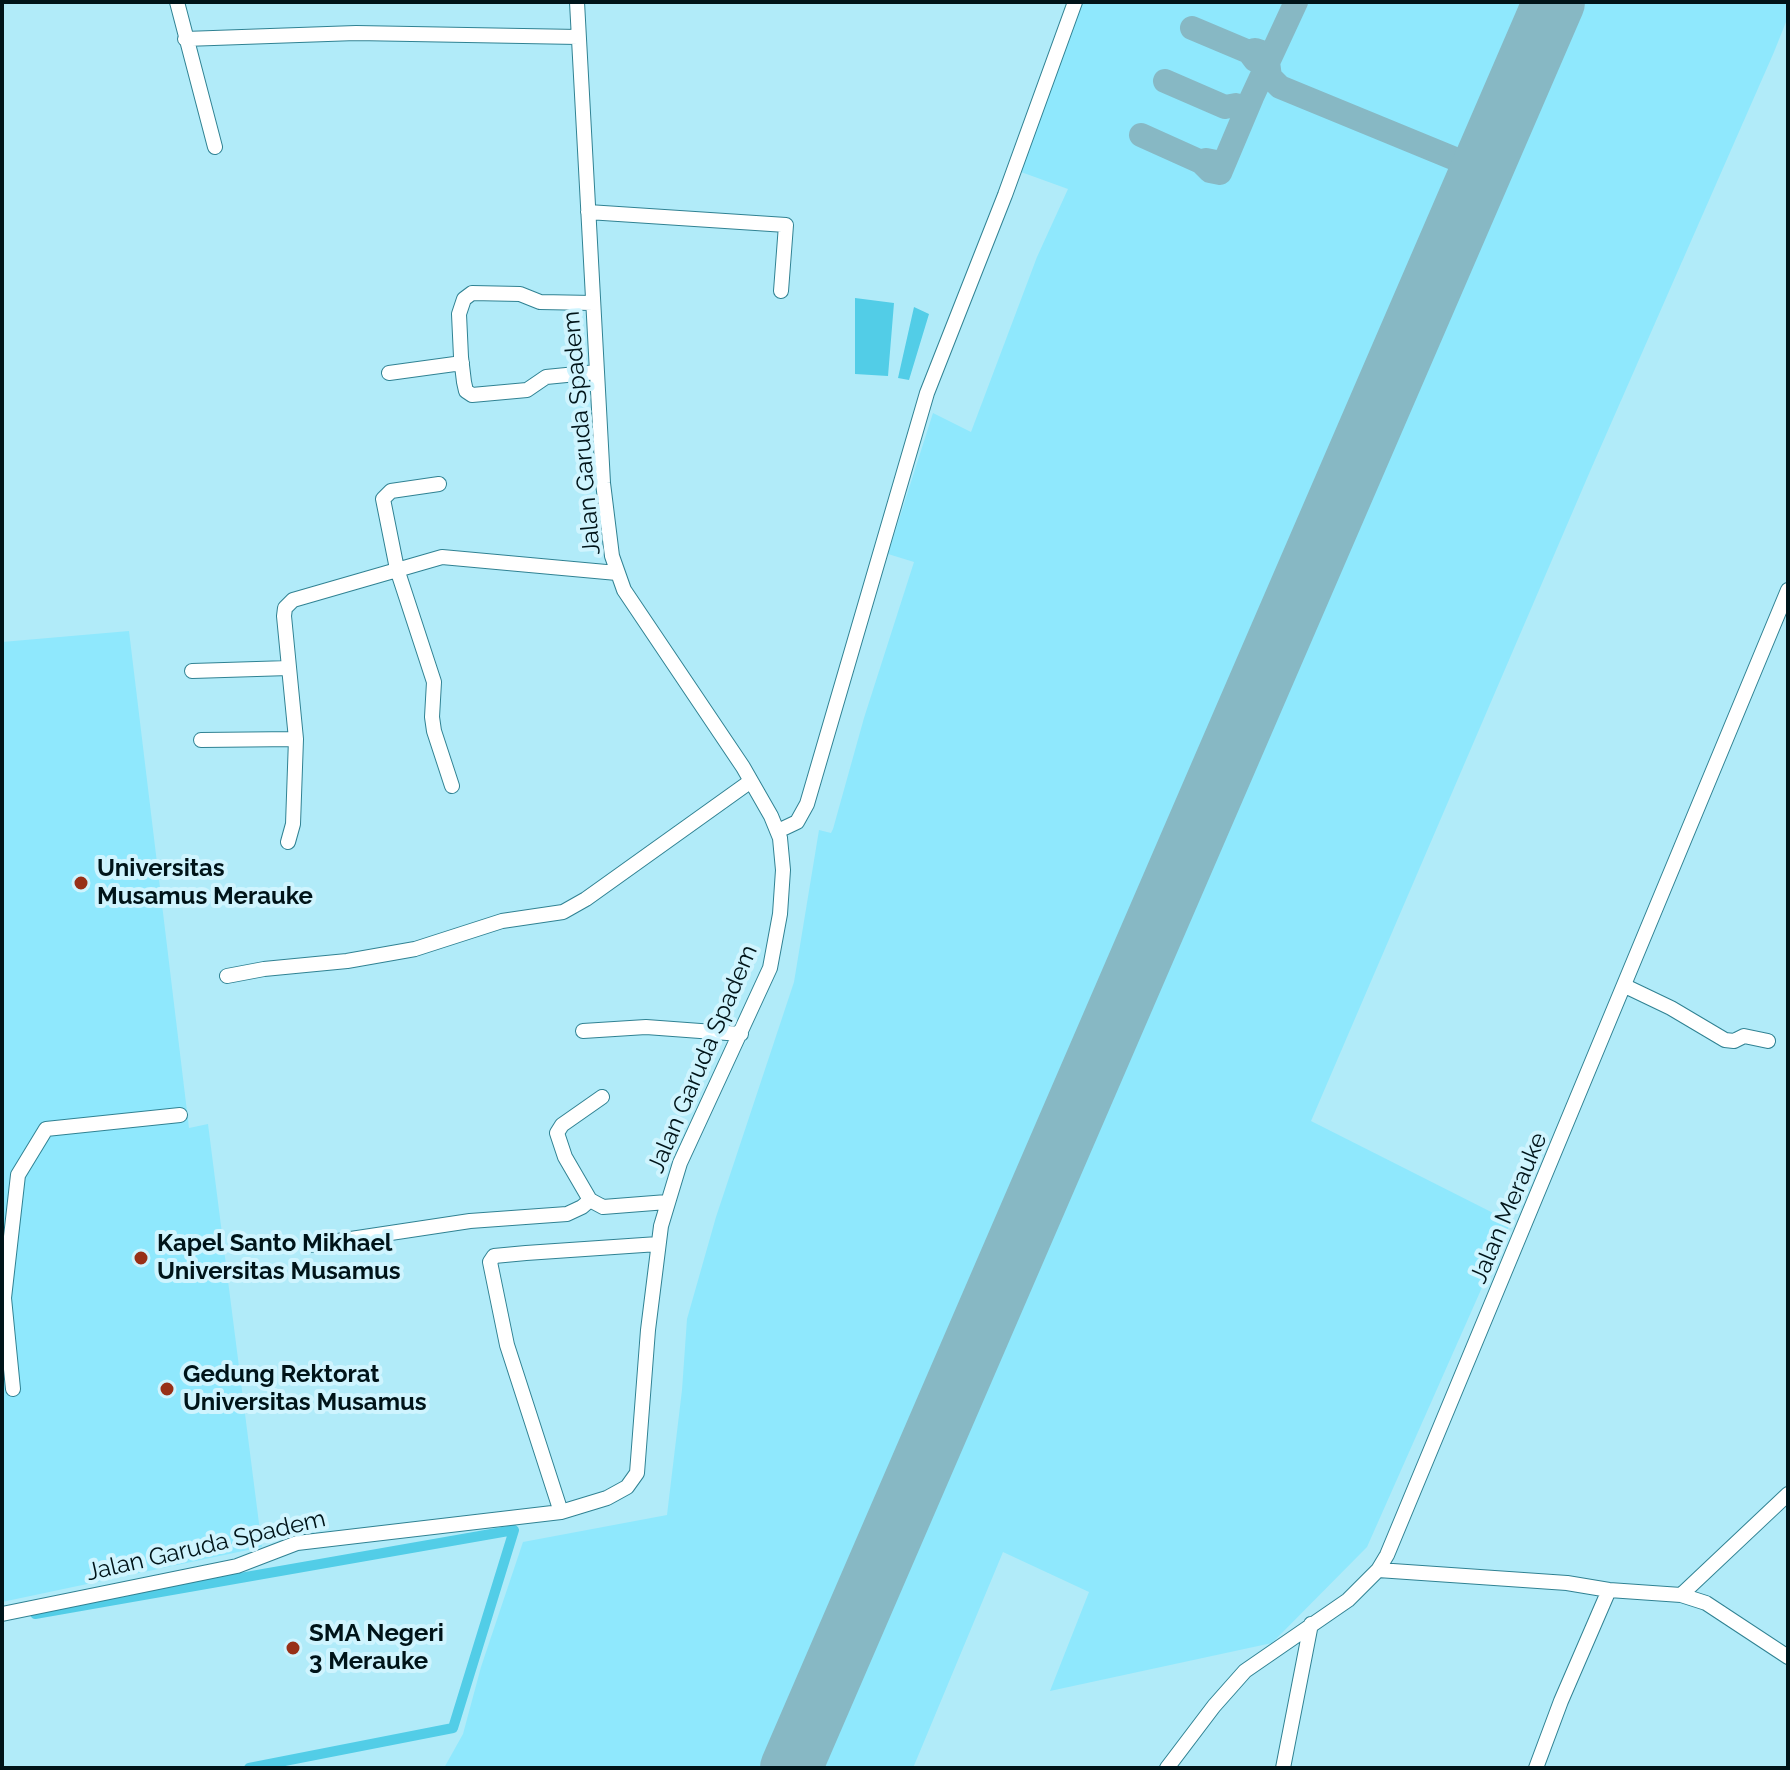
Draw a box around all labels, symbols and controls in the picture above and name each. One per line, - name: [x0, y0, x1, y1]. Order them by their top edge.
- street label: Jalan Garuda Spadem: [557, 310, 607, 556]
- place label: Universitas Musamus Merauke: [97, 855, 313, 911]
- marker: Universitas Musamus Merauke: [72, 874, 90, 892]
- street label: Jalan Garuda Spadem: [642, 941, 764, 1177]
- street label: Jalan Merauke: [1464, 1128, 1554, 1288]
- place label: Kapel Santo Mikhael Universitas Musamus: [157, 1230, 401, 1286]
- marker: Kapel Santo Mikhael Universitas Musamus: [132, 1249, 150, 1267]
- place label: Gedung Rektorat Universitas Musamus: [183, 1361, 427, 1417]
- marker: Gedung Rektorat Universitas Musamus: [158, 1380, 176, 1398]
- street label: Jalan Garuda Spadem: [84, 1504, 328, 1588]
- place label: SMA Negeri 3 Merauke: [309, 1620, 444, 1676]
- marker: SMA Negeri 3 Merauke: [284, 1639, 302, 1657]

